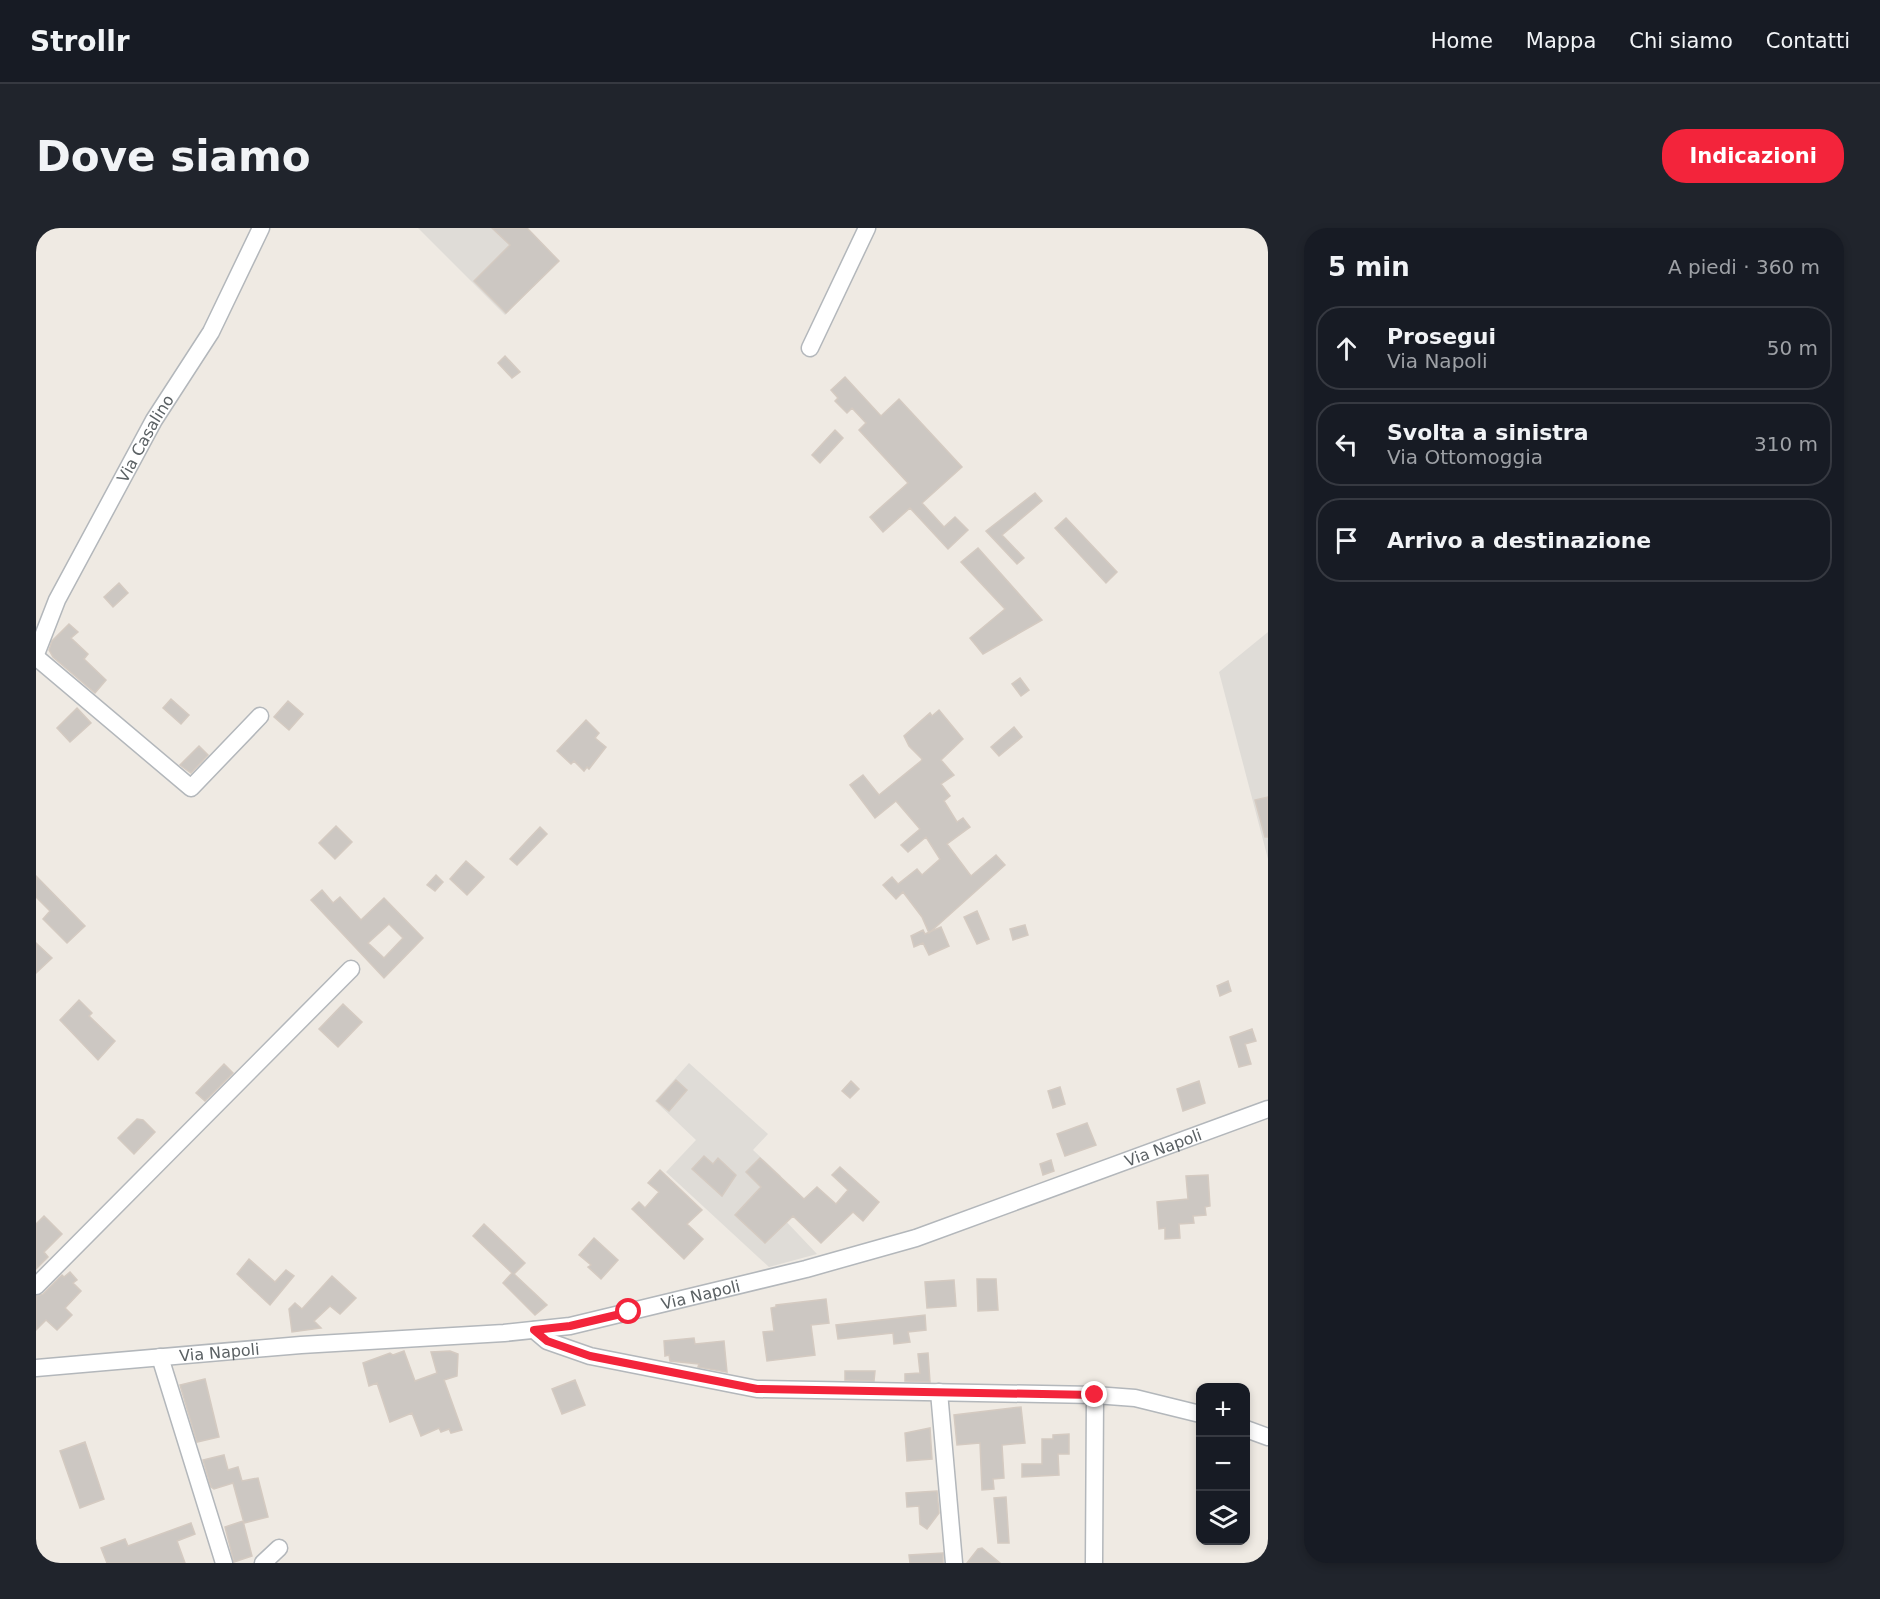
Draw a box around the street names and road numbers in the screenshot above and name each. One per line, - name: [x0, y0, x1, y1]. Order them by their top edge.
- street label: Via Casalino: [113, 391, 178, 486]
- street label: Via Napoli: [1122, 1125, 1204, 1171]
- street label: Via Napoli: [659, 1276, 742, 1314]
- street label: Via Napoli: [178, 1340, 260, 1366]

